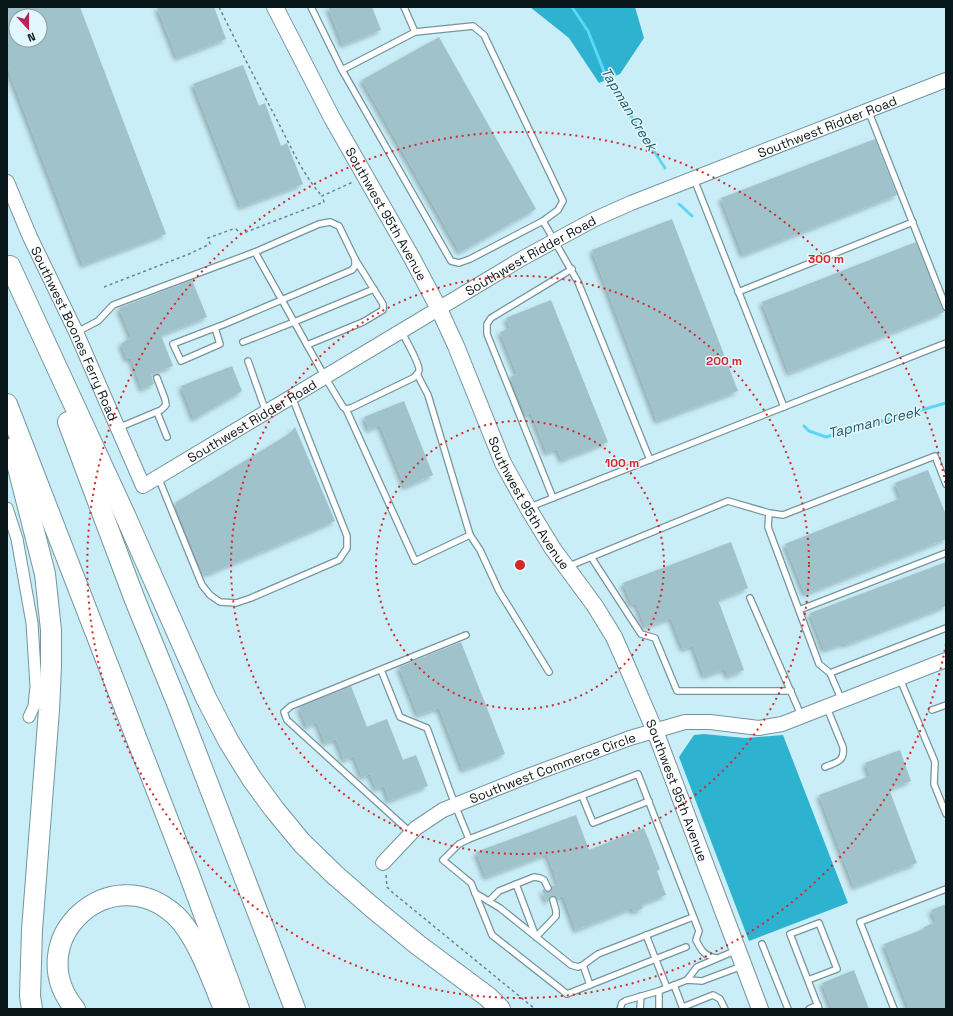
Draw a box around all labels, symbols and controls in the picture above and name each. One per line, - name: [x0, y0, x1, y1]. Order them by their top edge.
- north arrow: [8, 8, 48, 48]
- text: N: [26, 29, 38, 45]
- water label: Tapman Creek: [597, 64, 662, 155]
- street label: Southwest Ridder Road: [755, 92, 899, 161]
- street label: Southwest 95th Avenue: [342, 144, 431, 284]
- street label: Southwest Ridder Road: [462, 212, 599, 299]
- street label: Southwest Boones Ferry Road: [27, 243, 122, 423]
- text: 300 m: [808, 251, 844, 267]
- text: 200 m: [706, 353, 742, 369]
- street label: Southwest Ridder Road: [184, 375, 320, 466]
- water label: Tapman Creek: [826, 401, 923, 442]
- street label: Southwest 95th Avenue: [485, 434, 574, 573]
- text: 100 m: [605, 455, 639, 471]
- centre of rings: [513, 558, 527, 572]
- street label: Southwest 95th Avenue: [642, 716, 712, 864]
- street label: Southwest Commerce Circle: [467, 728, 638, 807]

